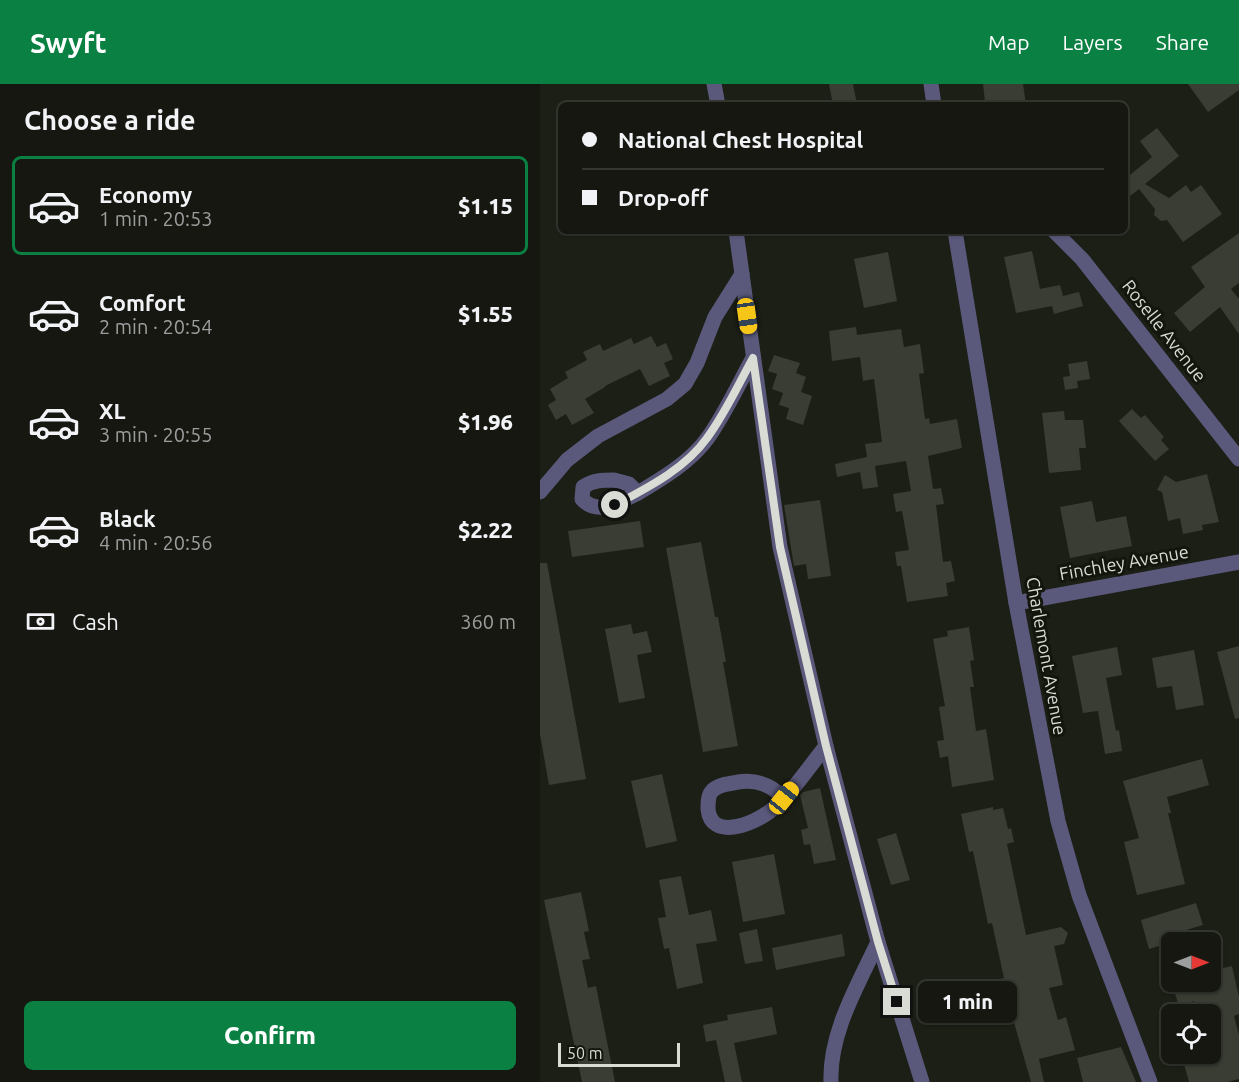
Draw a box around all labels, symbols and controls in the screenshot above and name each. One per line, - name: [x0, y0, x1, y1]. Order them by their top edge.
- text: Swyft: [30, 27, 107, 58]
- text: Map: [988, 30, 1029, 54]
- text: Layers: [1062, 30, 1123, 54]
- text: Share: [1156, 30, 1209, 54]
- text: Choose a ride: [24, 105, 196, 135]
- text: National Chest Hospital: [618, 127, 863, 152]
- icon: car: [27, 179, 81, 233]
- text: Economy: [99, 182, 192, 207]
- text: Drop-off: [618, 185, 708, 210]
- text: $1.15: [458, 193, 513, 218]
- text: 1 min · 20:53: [99, 207, 213, 230]
- street label: Roselle Avenue: [1119, 276, 1211, 385]
- icon: car: [27, 287, 81, 341]
- text: Comfort: [99, 290, 186, 315]
- car: [736, 297, 758, 335]
- text: $1.55: [458, 301, 513, 326]
- text: 2 min · 20:54: [99, 315, 213, 338]
- icon: car: [27, 395, 81, 449]
- text: XL: [99, 398, 126, 423]
- text: $1.96: [458, 409, 513, 434]
- text: 3 min · 20:55: [99, 423, 213, 446]
- route start: [601, 491, 628, 518]
- icon: car: [27, 503, 81, 557]
- text: Black: [99, 506, 156, 531]
- text: $2.22: [458, 517, 513, 542]
- text: 4 min · 20:56: [99, 531, 213, 554]
- street label: Finchley Avenue: [1058, 541, 1190, 583]
- street label: Charlemont Avenue: [1023, 575, 1071, 736]
- icon: cash: [24, 605, 57, 638]
- text: Cash: [72, 609, 119, 634]
- text: 360 m: [460, 610, 516, 633]
- car: [766, 778, 802, 818]
- north arrow: [1161, 932, 1221, 992]
- map controls: [1161, 932, 1221, 1064]
- callout: 1 min: [918, 981, 1017, 1023]
- route end: [883, 988, 910, 1015]
- text: 1 min: [942, 990, 993, 1013]
- button: Confirm: [24, 1001, 516, 1070]
- button: locate: [1161, 1004, 1221, 1064]
- scale bar: [558, 1040, 680, 1068]
- text: 50 m: [567, 1044, 603, 1062]

